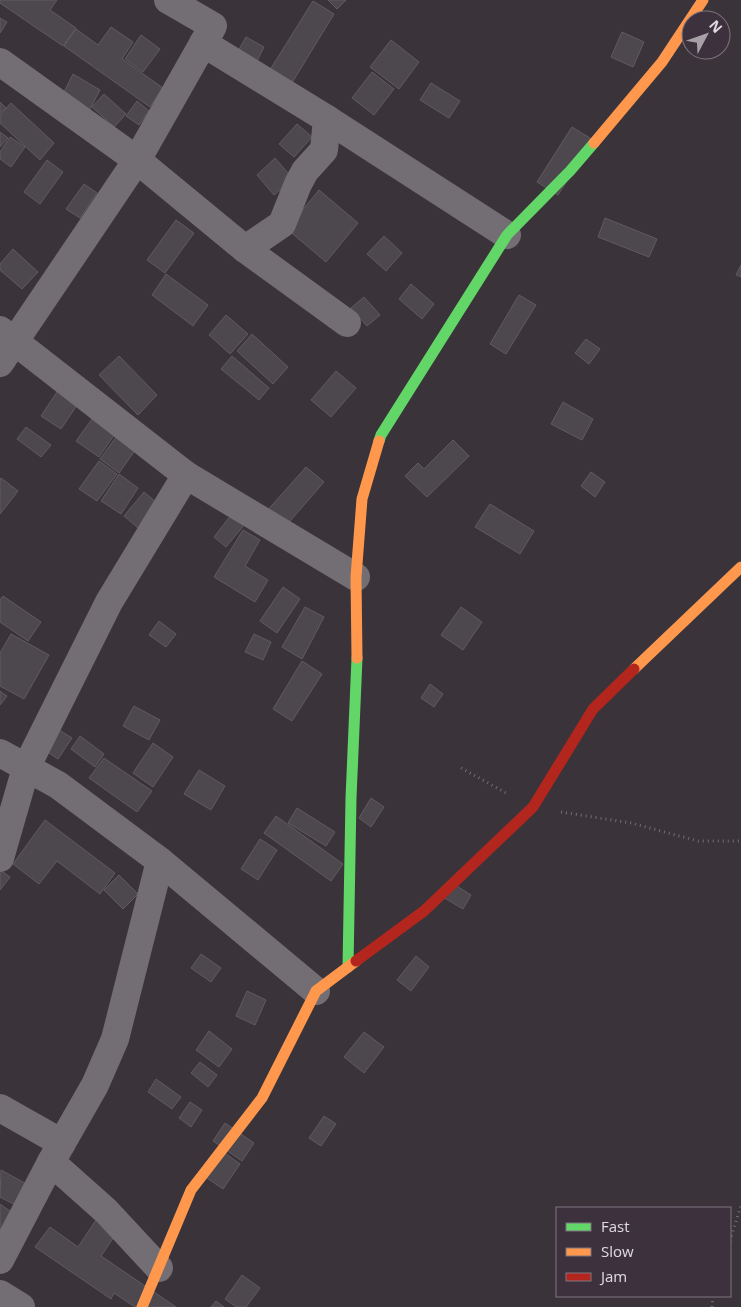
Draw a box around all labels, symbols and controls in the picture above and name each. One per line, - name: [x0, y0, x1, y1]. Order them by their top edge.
- north arrow: [681, 10, 731, 60]
- text: N: [705, 16, 727, 37]
- legend: [556, 1207, 731, 1297]
- text: Fast: [601, 1216, 630, 1236]
- text: Slow: [601, 1241, 634, 1261]
- text: Jam: [599, 1266, 627, 1286]

